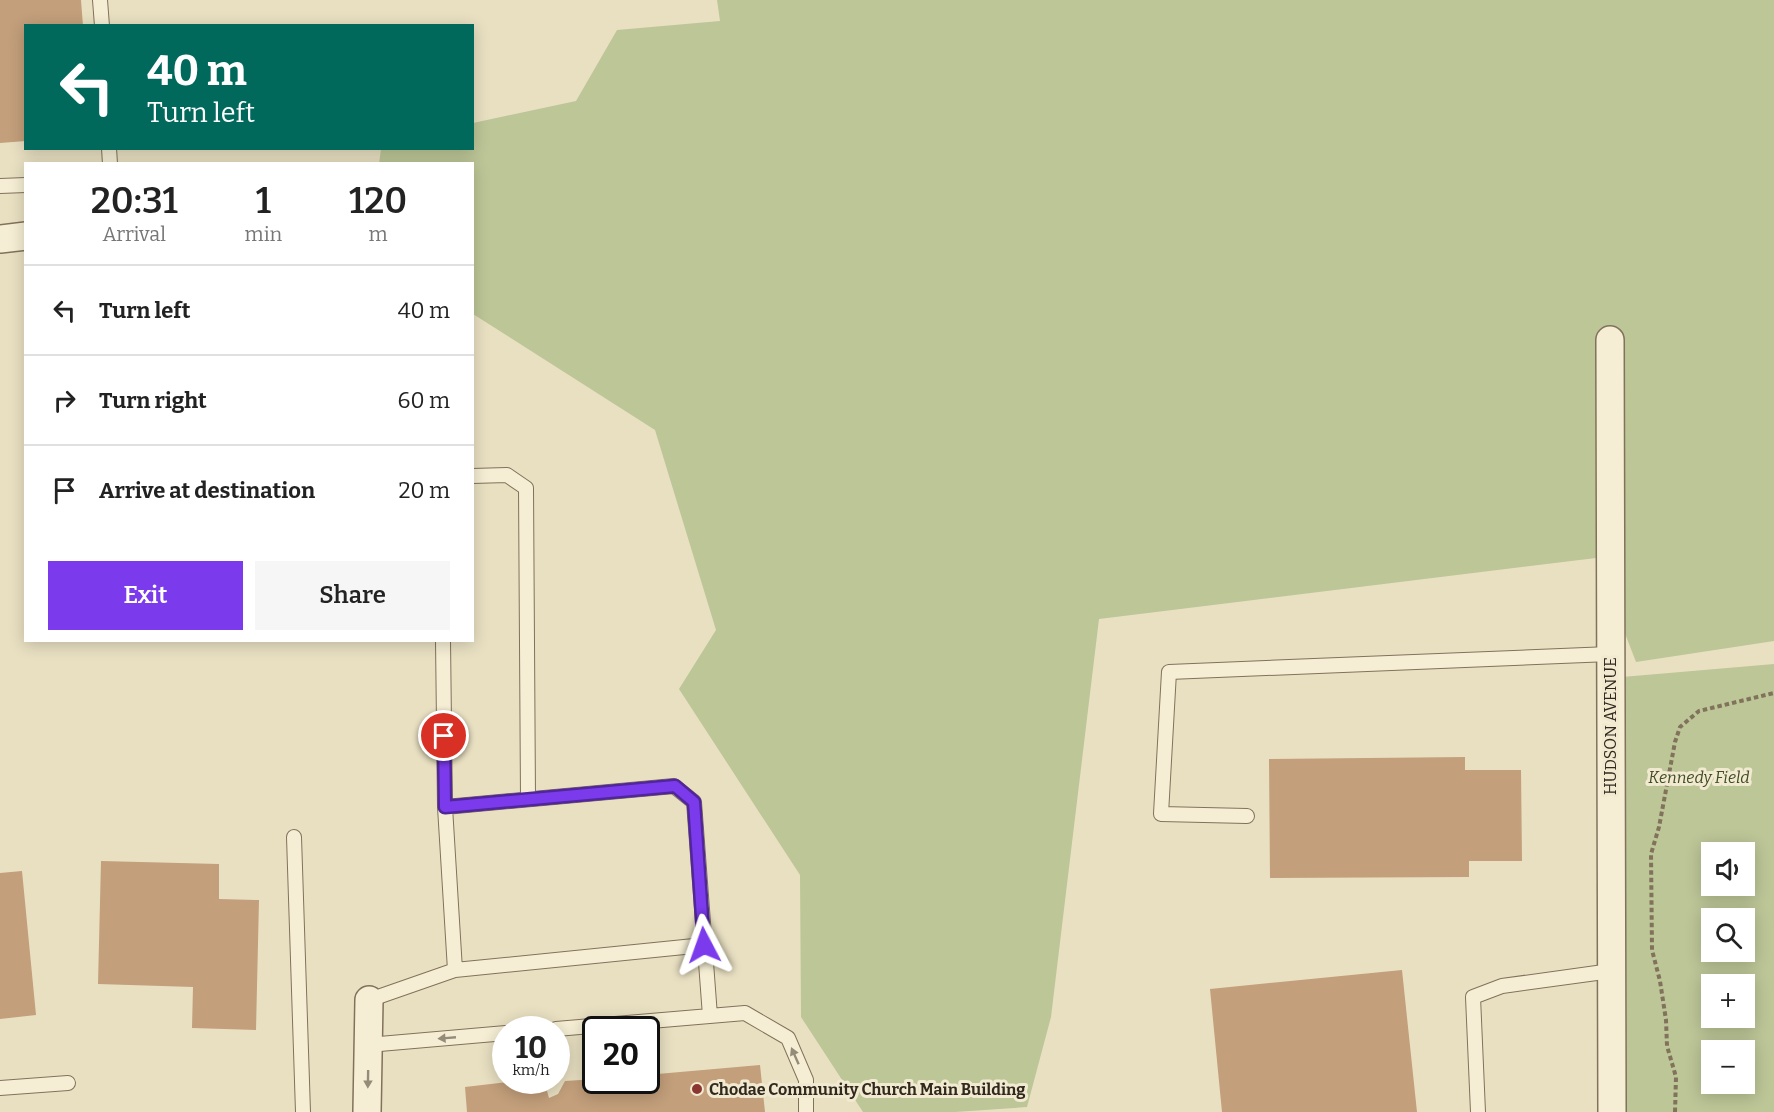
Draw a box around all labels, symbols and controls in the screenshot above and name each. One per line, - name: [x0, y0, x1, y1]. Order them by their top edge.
- text: 40 m: [147, 46, 247, 96]
- icon: left: [48, 48, 126, 126]
- text: Turn left: [147, 97, 255, 129]
- text: 20:31: [91, 179, 178, 223]
- text: 1: [256, 179, 271, 223]
- text: 120: [349, 179, 407, 223]
- text: Arrival: [103, 222, 166, 246]
- text: min: [245, 222, 282, 246]
- text: m: [369, 222, 388, 246]
- icon: left: [48, 294, 81, 327]
- text: Turn left: [99, 297, 191, 324]
- text: 40 m: [398, 297, 450, 324]
- icon: right: [48, 384, 81, 417]
- text: Turn right: [99, 387, 207, 414]
- text: 60 m: [398, 387, 450, 414]
- icon: arrive: [48, 474, 81, 507]
- text: Arrive at destination: [99, 477, 315, 504]
- text: 20 m: [399, 477, 450, 504]
- button: Exit: [48, 561, 243, 630]
- button: Share: [255, 561, 450, 630]
- street label: HUDSON AVENUE: [1601, 657, 1620, 795]
- pin: [418, 710, 469, 761]
- icon: arrive: [427, 719, 460, 752]
- park label: Kennedy Field: [1648, 768, 1750, 787]
- map controls: [1701, 842, 1755, 1094]
- button: sound: [1701, 842, 1755, 896]
- button: search: [1701, 908, 1755, 962]
- position arrow: [672, 913, 736, 977]
- button: +: [1701, 974, 1755, 1028]
- speed limit sign: 20: [582, 1016, 660, 1094]
- text: 10: [515, 1030, 547, 1066]
- one-way arrow: [438, 1033, 457, 1043]
- button: −: [1701, 1040, 1755, 1094]
- one-way arrow: [791, 1047, 800, 1064]
- text: km/h: [512, 1061, 550, 1079]
- one-way arrow: [363, 1069, 372, 1088]
- place label: Chodae Community Church Main Building: [709, 1080, 1025, 1099]
- marker: Chodae Community Church Main Building: [690, 1082, 704, 1096]

